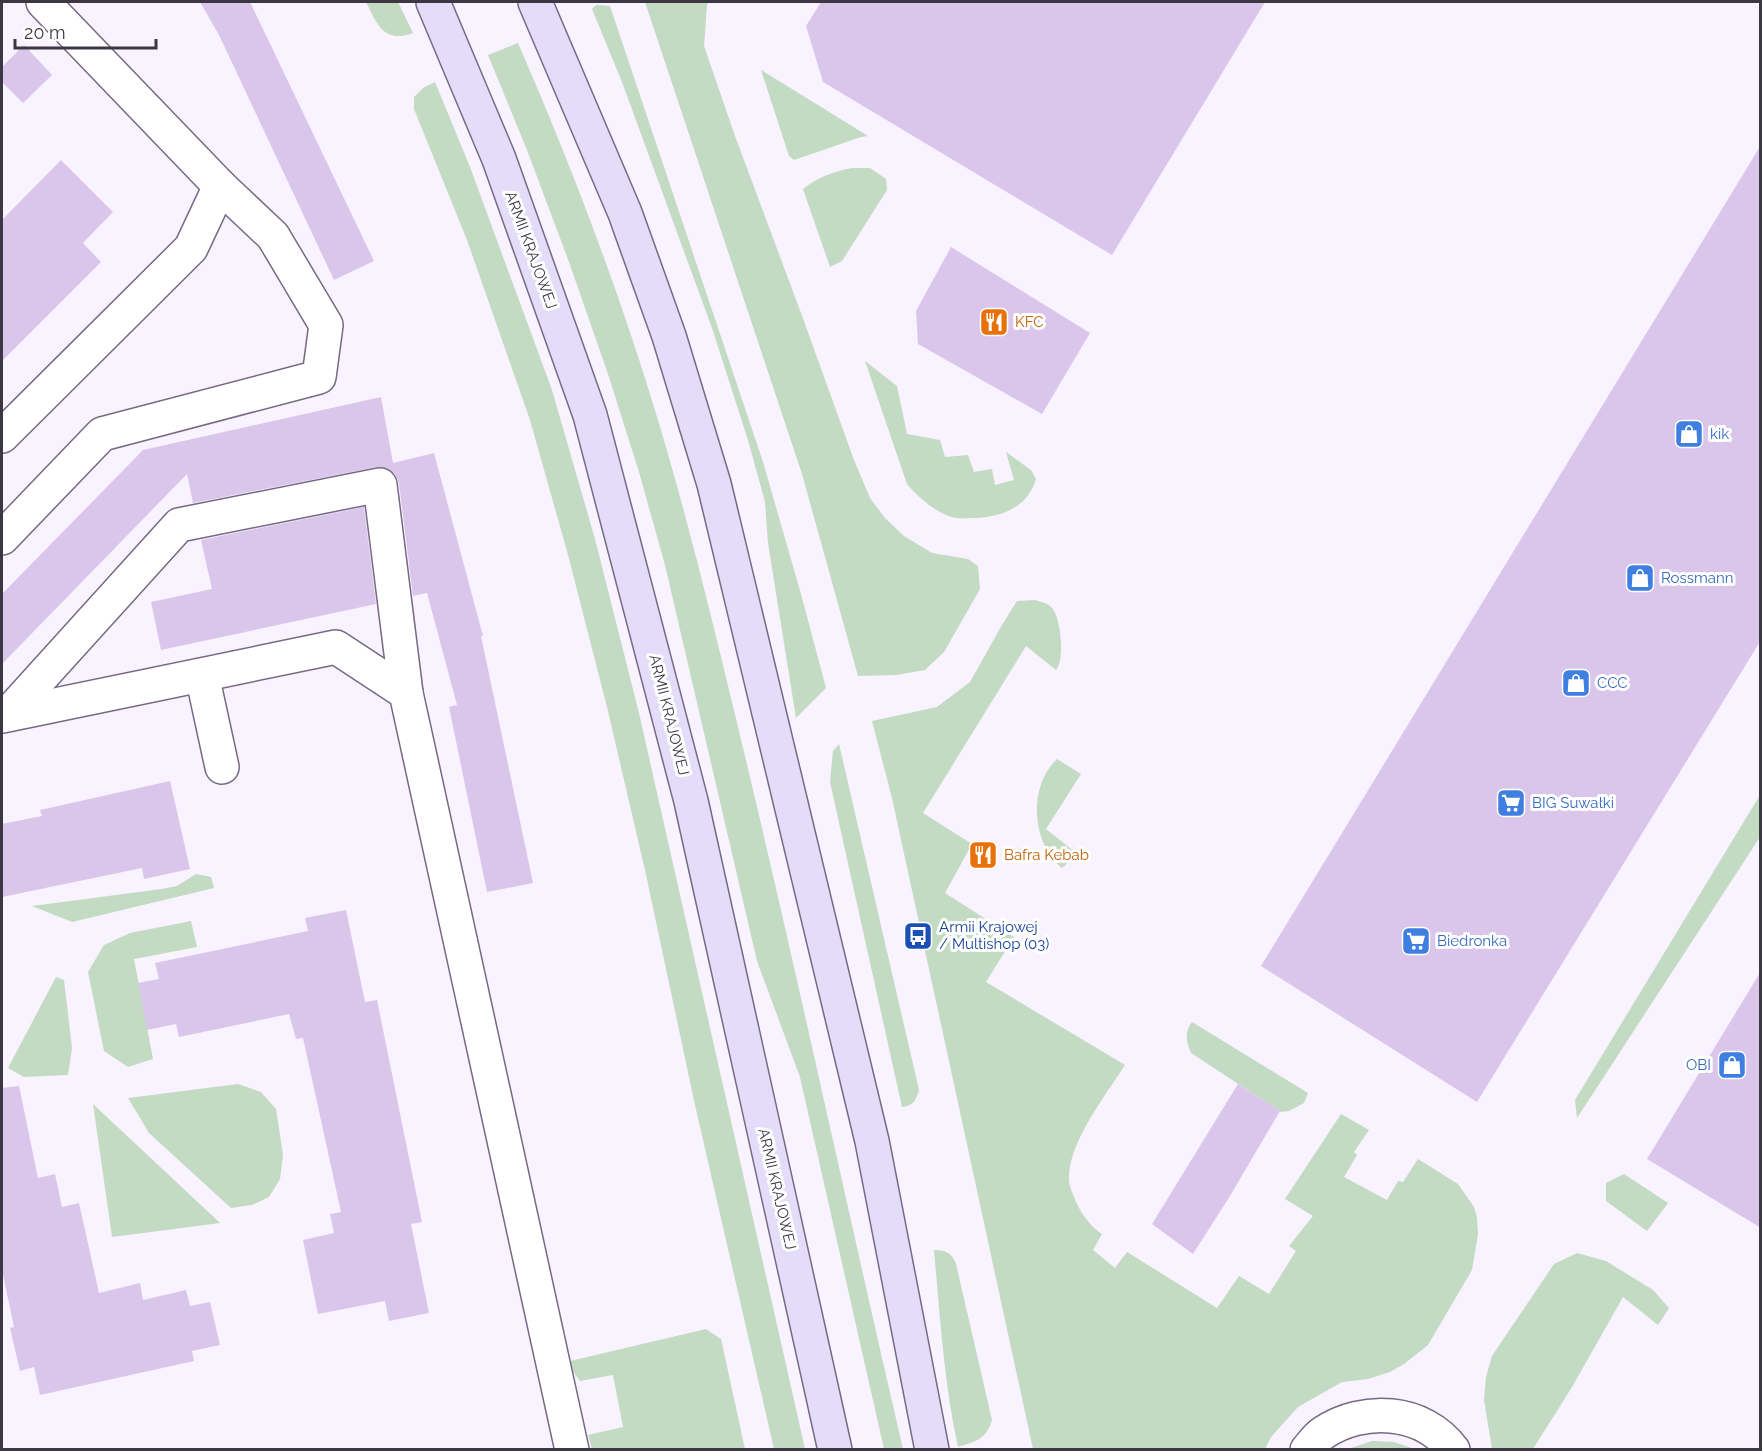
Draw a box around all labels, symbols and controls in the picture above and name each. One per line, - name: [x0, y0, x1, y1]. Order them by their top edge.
- scale bar: [15, 12, 156, 50]
- text: 20 m: [24, 22, 66, 43]
- street label: ARMII KRAJOWEJ: [501, 189, 561, 311]
- restaurant icon: KFC: [978, 306, 1010, 338]
- place label: KFC: [1015, 313, 1044, 331]
- shop icon: kik: [1673, 418, 1705, 450]
- place label: kik: [1710, 425, 1729, 443]
- shop icon: Rossmann: [1624, 562, 1656, 594]
- place label: Rossmann: [1661, 569, 1733, 587]
- street label: ARMII KRAJOWEJ: [645, 653, 693, 777]
- shop icon: CCC: [1560, 667, 1592, 699]
- place label: CCC: [1597, 674, 1628, 692]
- supermarket icon: BIG Suwałki: [1495, 787, 1527, 819]
- place label: BIG Suwałki: [1532, 794, 1614, 812]
- restaurant icon: Bafra Kebab: [967, 839, 999, 871]
- place label: Bafra Kebab: [1004, 846, 1089, 864]
- place label: Armii Krajowej / Multishop (03): [939, 918, 1049, 953]
- bus stop icon: Armii Krajowej / Multishop (03): [902, 920, 934, 952]
- supermarket icon: Biedronka: [1400, 925, 1432, 957]
- place label: Biedronka: [1437, 932, 1507, 950]
- shop icon: OBI: [1716, 1049, 1748, 1081]
- place label: OBI: [1686, 1056, 1711, 1074]
- street label: ARMII KRAJOWEJ: [754, 1127, 800, 1251]

